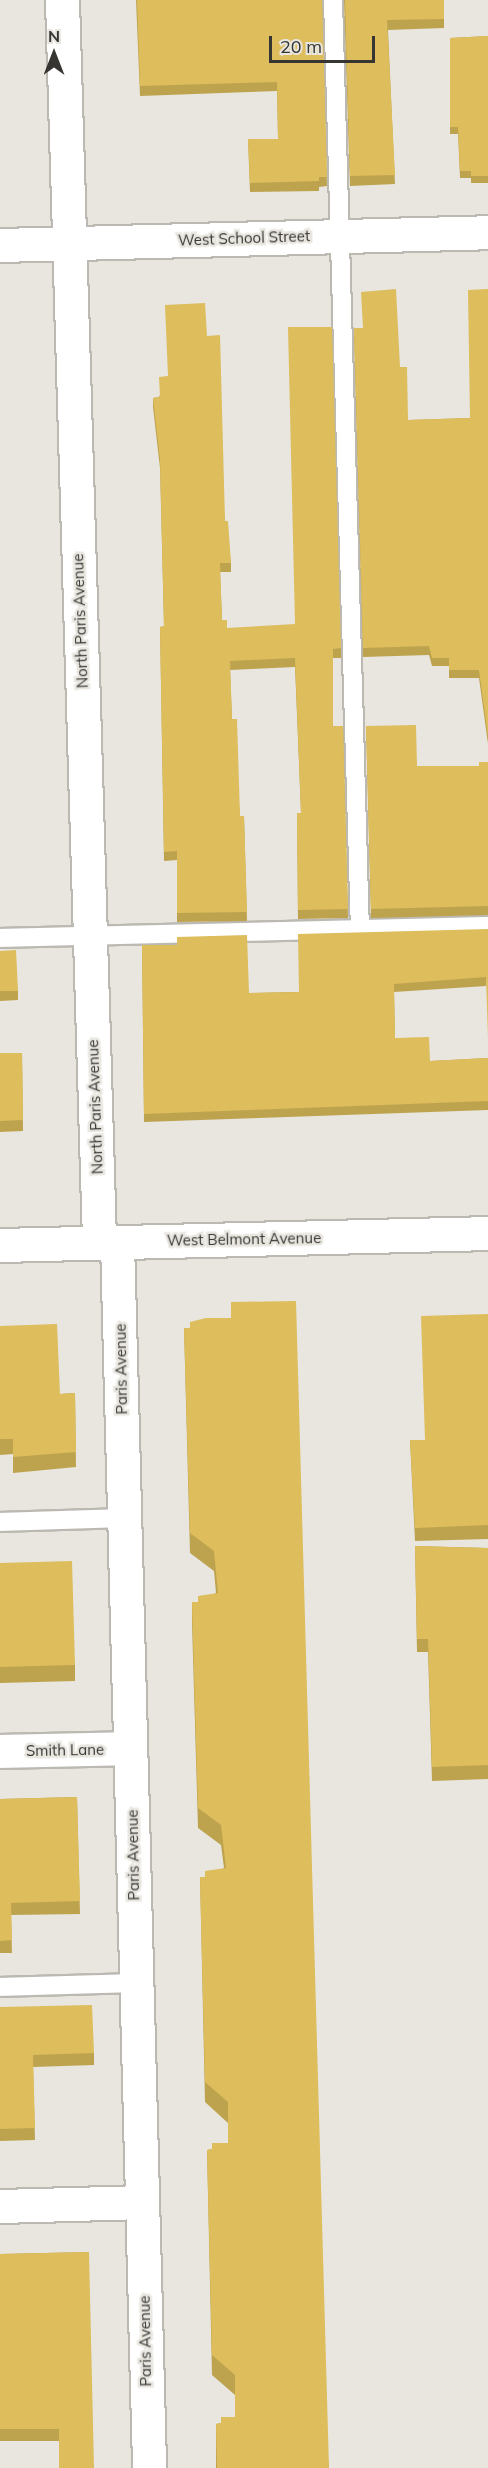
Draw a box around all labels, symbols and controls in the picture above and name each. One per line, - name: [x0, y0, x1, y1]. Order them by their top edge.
- north arrow: [24, 24, 84, 84]
- scale bar: [272, 24, 378, 62]
- text: N: [48, 26, 60, 46]
- text: 20 m: [280, 35, 322, 58]
- street label: West School Street: [178, 227, 310, 249]
- street label: North Paris Avenue: [69, 553, 91, 689]
- street label: North Paris Avenue: [84, 1039, 106, 1175]
- street label: West Belmont Avenue: [167, 1229, 321, 1249]
- street label: Paris Avenue: [111, 1323, 131, 1415]
- street label: Smith Lane: [26, 1740, 104, 1760]
- street label: Paris Avenue: [123, 1809, 143, 1901]
- street label: Paris Avenue: [135, 2295, 155, 2387]

